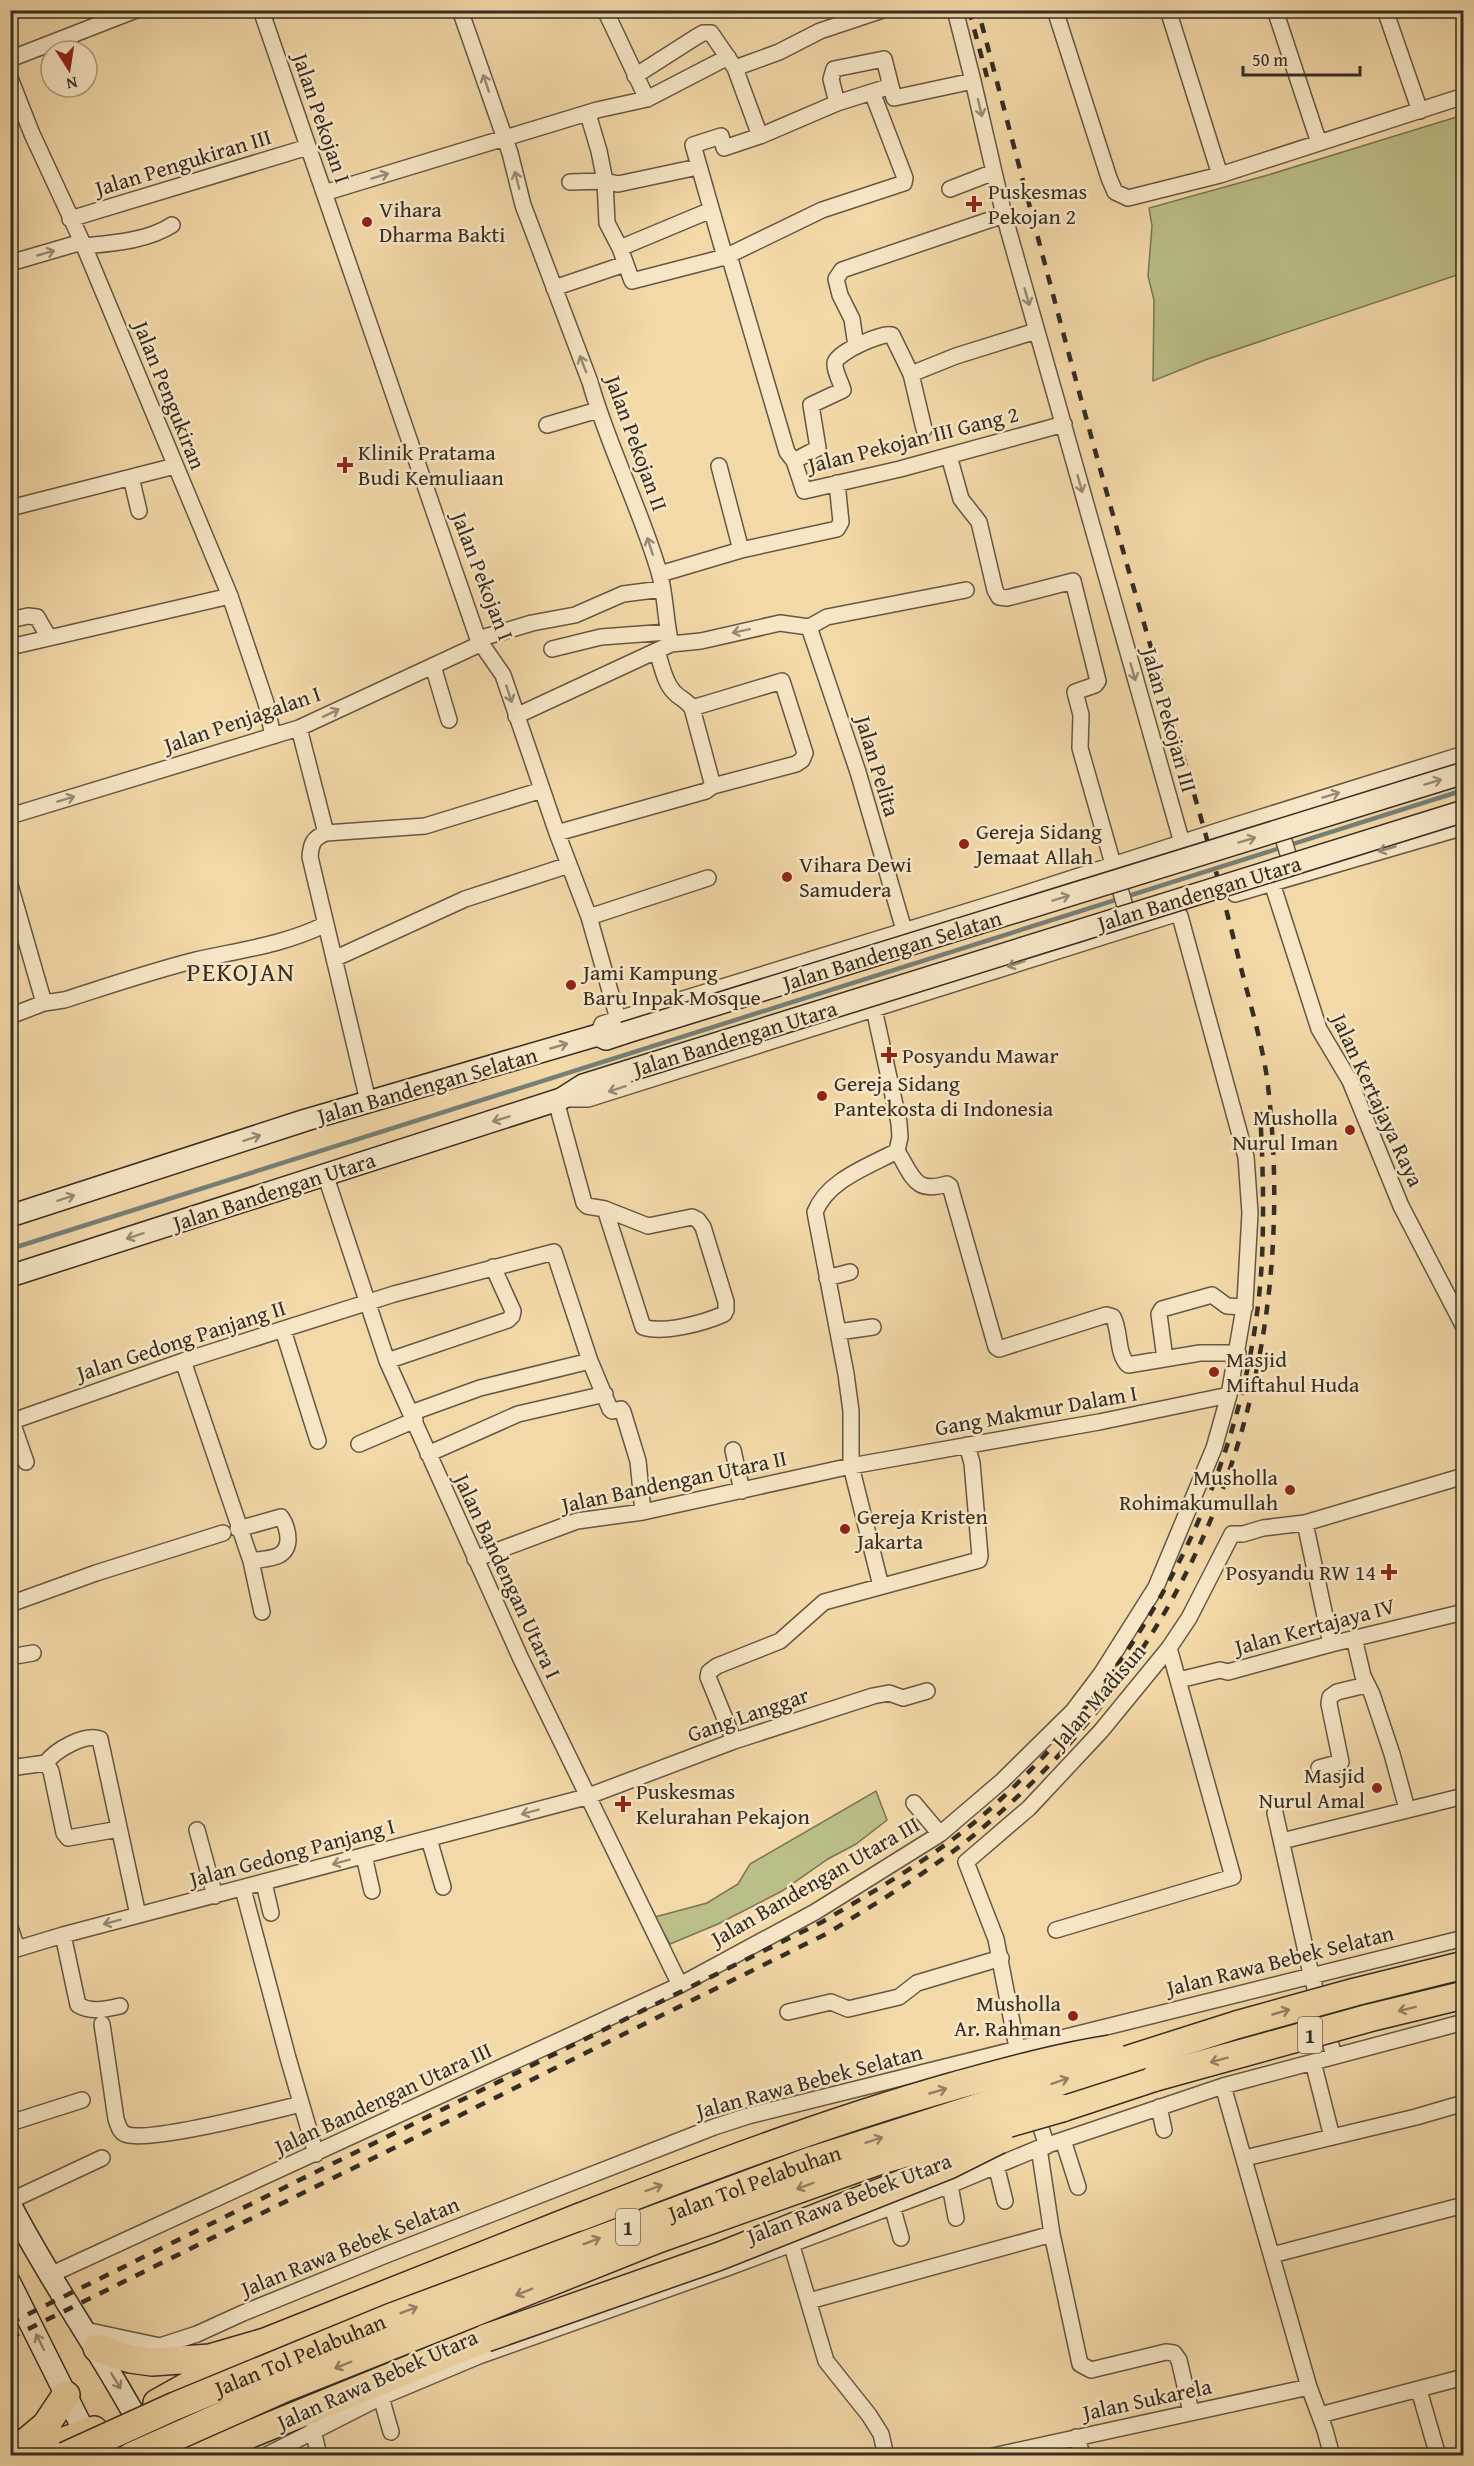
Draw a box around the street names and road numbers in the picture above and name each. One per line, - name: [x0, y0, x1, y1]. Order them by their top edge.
- street label: Jalan Pekojan I: [284, 46, 359, 187]
- street label: Jalan Pengukiran III: [88, 120, 275, 205]
- street label: Jalan Pengukiran: [125, 313, 215, 475]
- street label: Jalan Pekojan II: [597, 368, 676, 515]
- street label: Jalan Pekojan III Gang 2: [801, 397, 1022, 481]
- street label: Jalan Pekojan I: [443, 504, 522, 645]
- street label: Jalan Pekojan III: [1133, 641, 1206, 796]
- street label: Jalan Penjagalan I: [157, 677, 325, 762]
- street label: Jalan Pelita: [847, 709, 909, 821]
- street label: Jalan Bandengan Utara: [1090, 847, 1305, 940]
- street label: Jalan Bandengan Selatan: [776, 901, 1006, 999]
- street label: Jalan Bandengan Utara: [626, 992, 841, 1085]
- street label: Jalan Kertajaya Raya: [1323, 1005, 1432, 1192]
- street label: Jalan Bandengan Selatan: [310, 1038, 541, 1133]
- street label: Jalan Bandengan Utara: [166, 1143, 380, 1240]
- street label: Jalan Gedong Panjang II: [70, 1291, 290, 1390]
- street label: Gang Makmur Dalam I: [932, 1376, 1140, 1444]
- street label: Jalan Bandengan Utara II: [555, 1441, 790, 1521]
- street label: Jalan Bandengan Utara I: [445, 1466, 570, 1684]
- street label: Jalan Kertajaya IV: [1228, 1589, 1399, 1664]
- street label: Jalan Madisun: [1041, 1636, 1153, 1758]
- street label: Gang Langgar: [683, 1678, 813, 1750]
- street label: Jalan Bandengan Utara III: [702, 1808, 925, 1955]
- street label: Jalan Gedong Panjang I: [183, 1809, 398, 1896]
- street label: Jalan Rawa Bebek Selatan: [1160, 1916, 1398, 2004]
- road number: 1: [1298, 2017, 1322, 2053]
- street label: Jalan Bandengan Utara III: [266, 2034, 497, 2164]
- street label: Jalan Rawa Bebek Selatan: [689, 2035, 926, 2127]
- street label: Jalan Tol Pelabuhan: [661, 2136, 845, 2230]
- street label: Jalan Rawa Bebek Utara: [739, 2144, 956, 2253]
- street label: Jalan Rawa Bebek Selatan: [233, 2187, 465, 2306]
- road number: 1: [616, 2209, 640, 2245]
- street label: Jalan Tol Pelabuhan: [207, 2305, 391, 2405]
- street label: Jalan Rawa Bebek Utara: [269, 2320, 483, 2439]
- street label: Jalan Sukarela: [1077, 2370, 1215, 2429]

